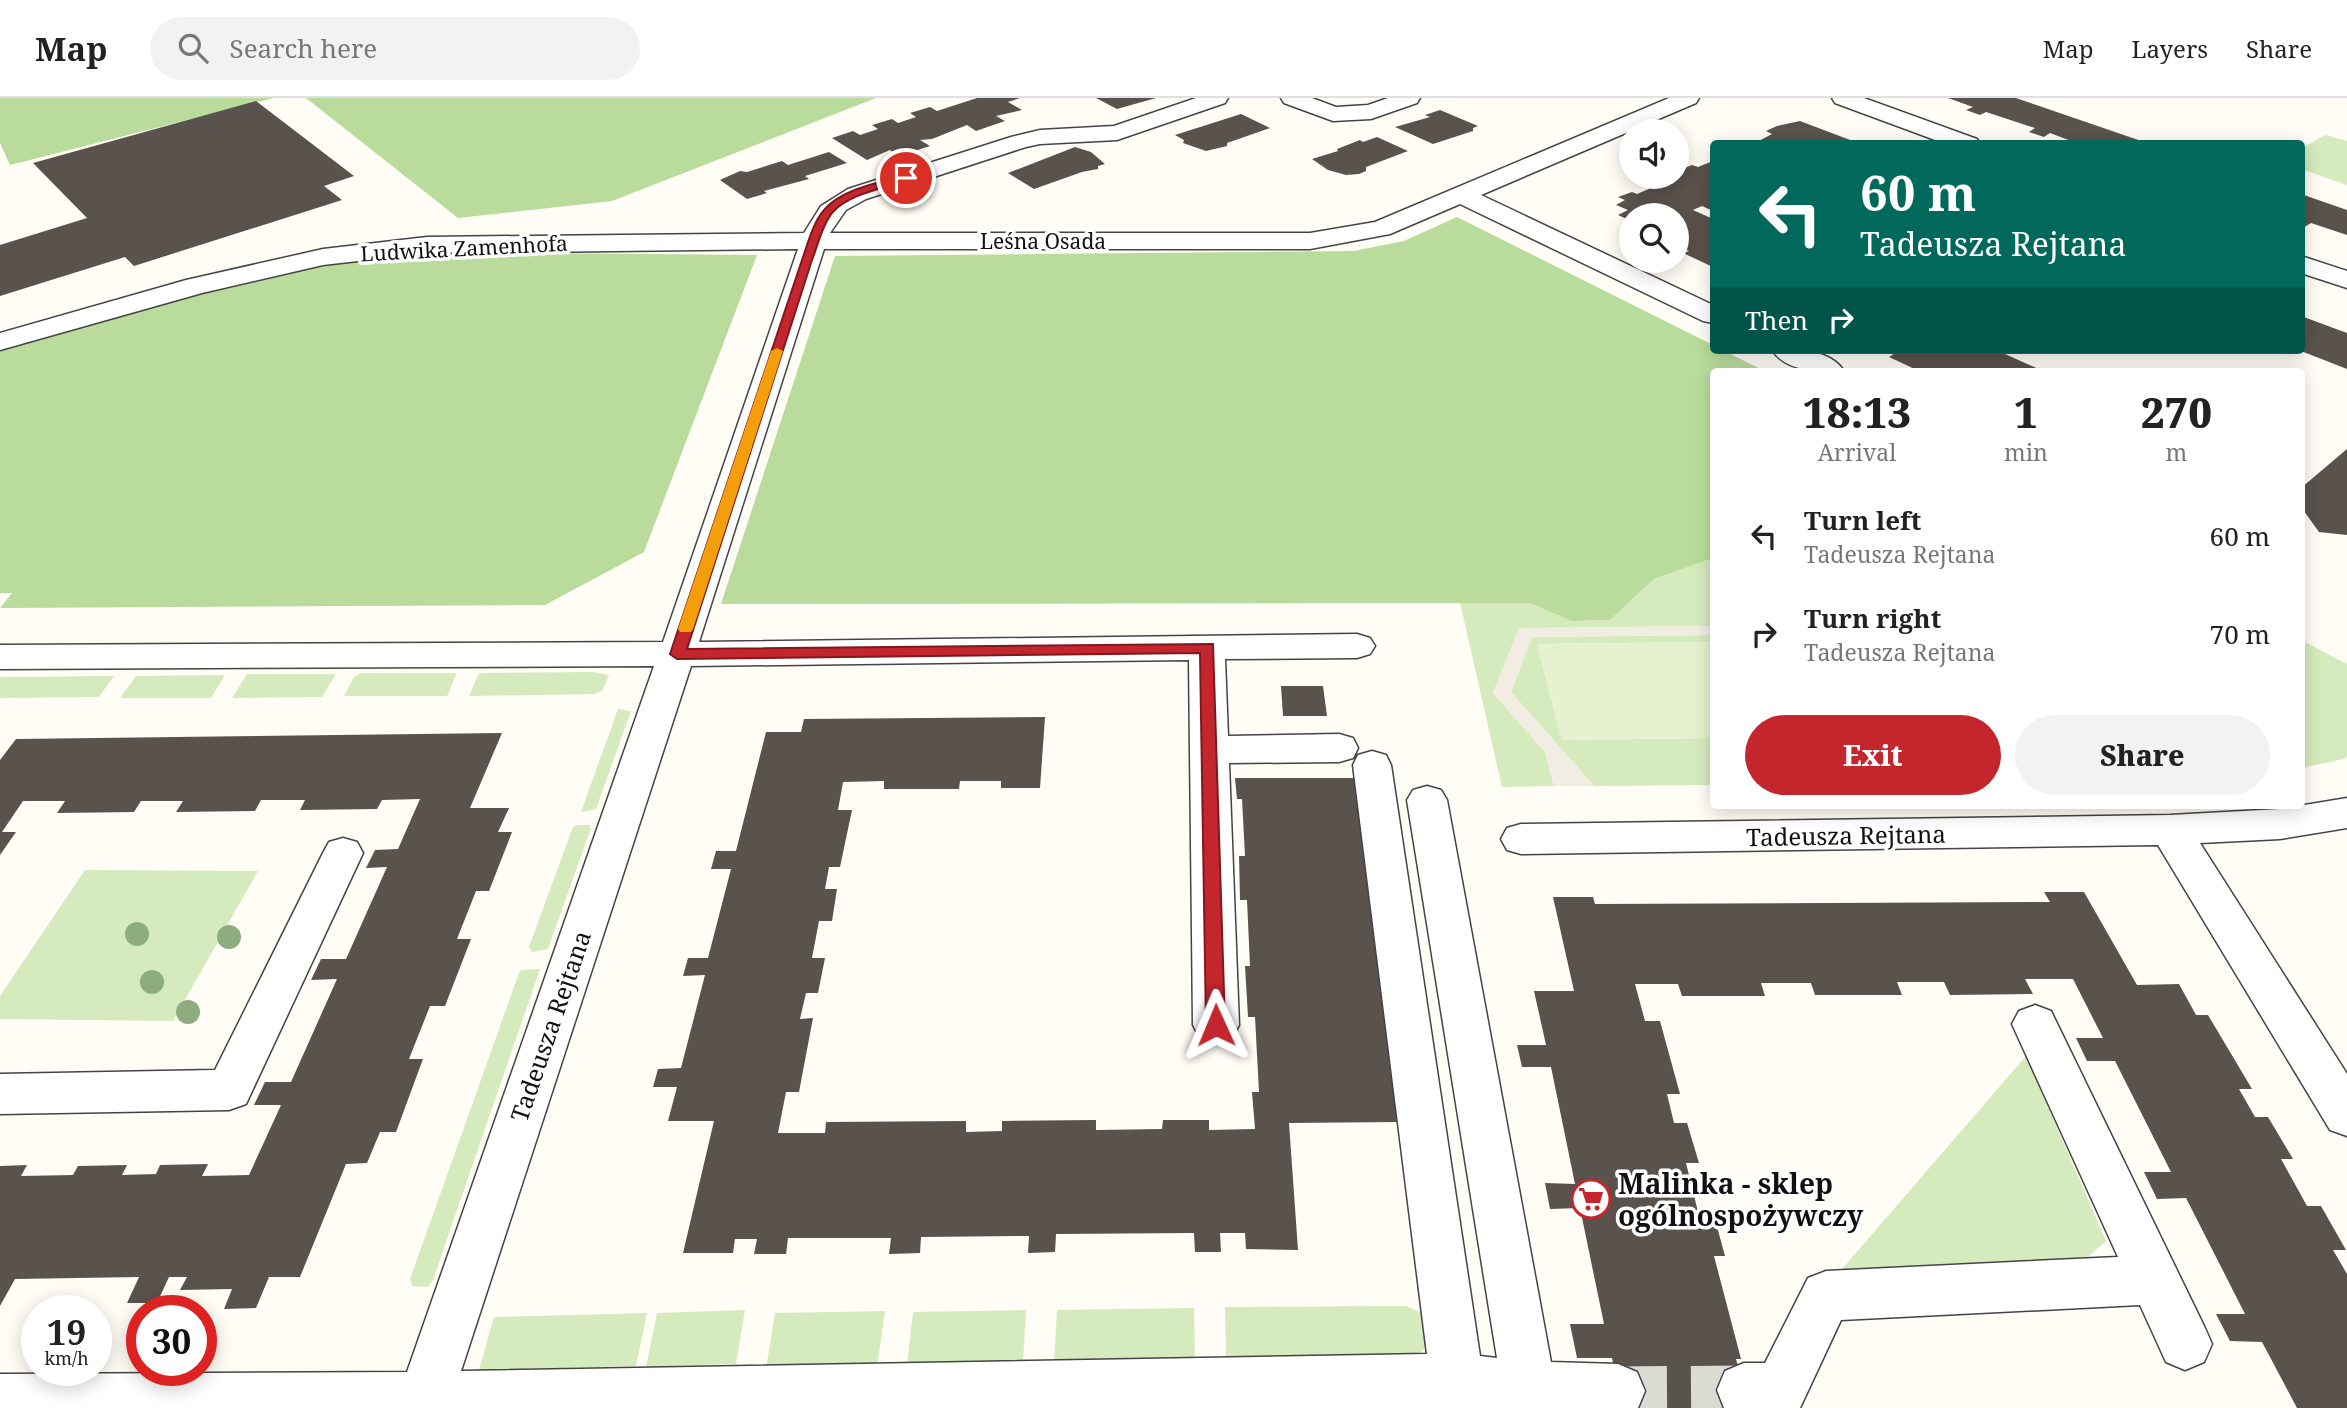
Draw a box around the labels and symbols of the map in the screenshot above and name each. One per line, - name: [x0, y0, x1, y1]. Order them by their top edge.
- pin: [876, 148, 936, 208]
- street label: Leśna Osada: [980, 227, 1106, 255]
- street label: Ludwika Zamenhofa: [360, 229, 568, 267]
- street label: Tadeusza Rejtana: [1746, 817, 1946, 853]
- street label: Tadeusza Rejtana: [502, 926, 598, 1126]
- position arrow: [1179, 988, 1253, 1062]
- place label: Malinka - sklep ogólnospożywczy: [1618, 1164, 1864, 1234]
- supermarket icon: Malinka - sklep ogólnospożywczy: [1570, 1178, 1612, 1220]
- speed limit sign: 30: [126, 1295, 217, 1386]

